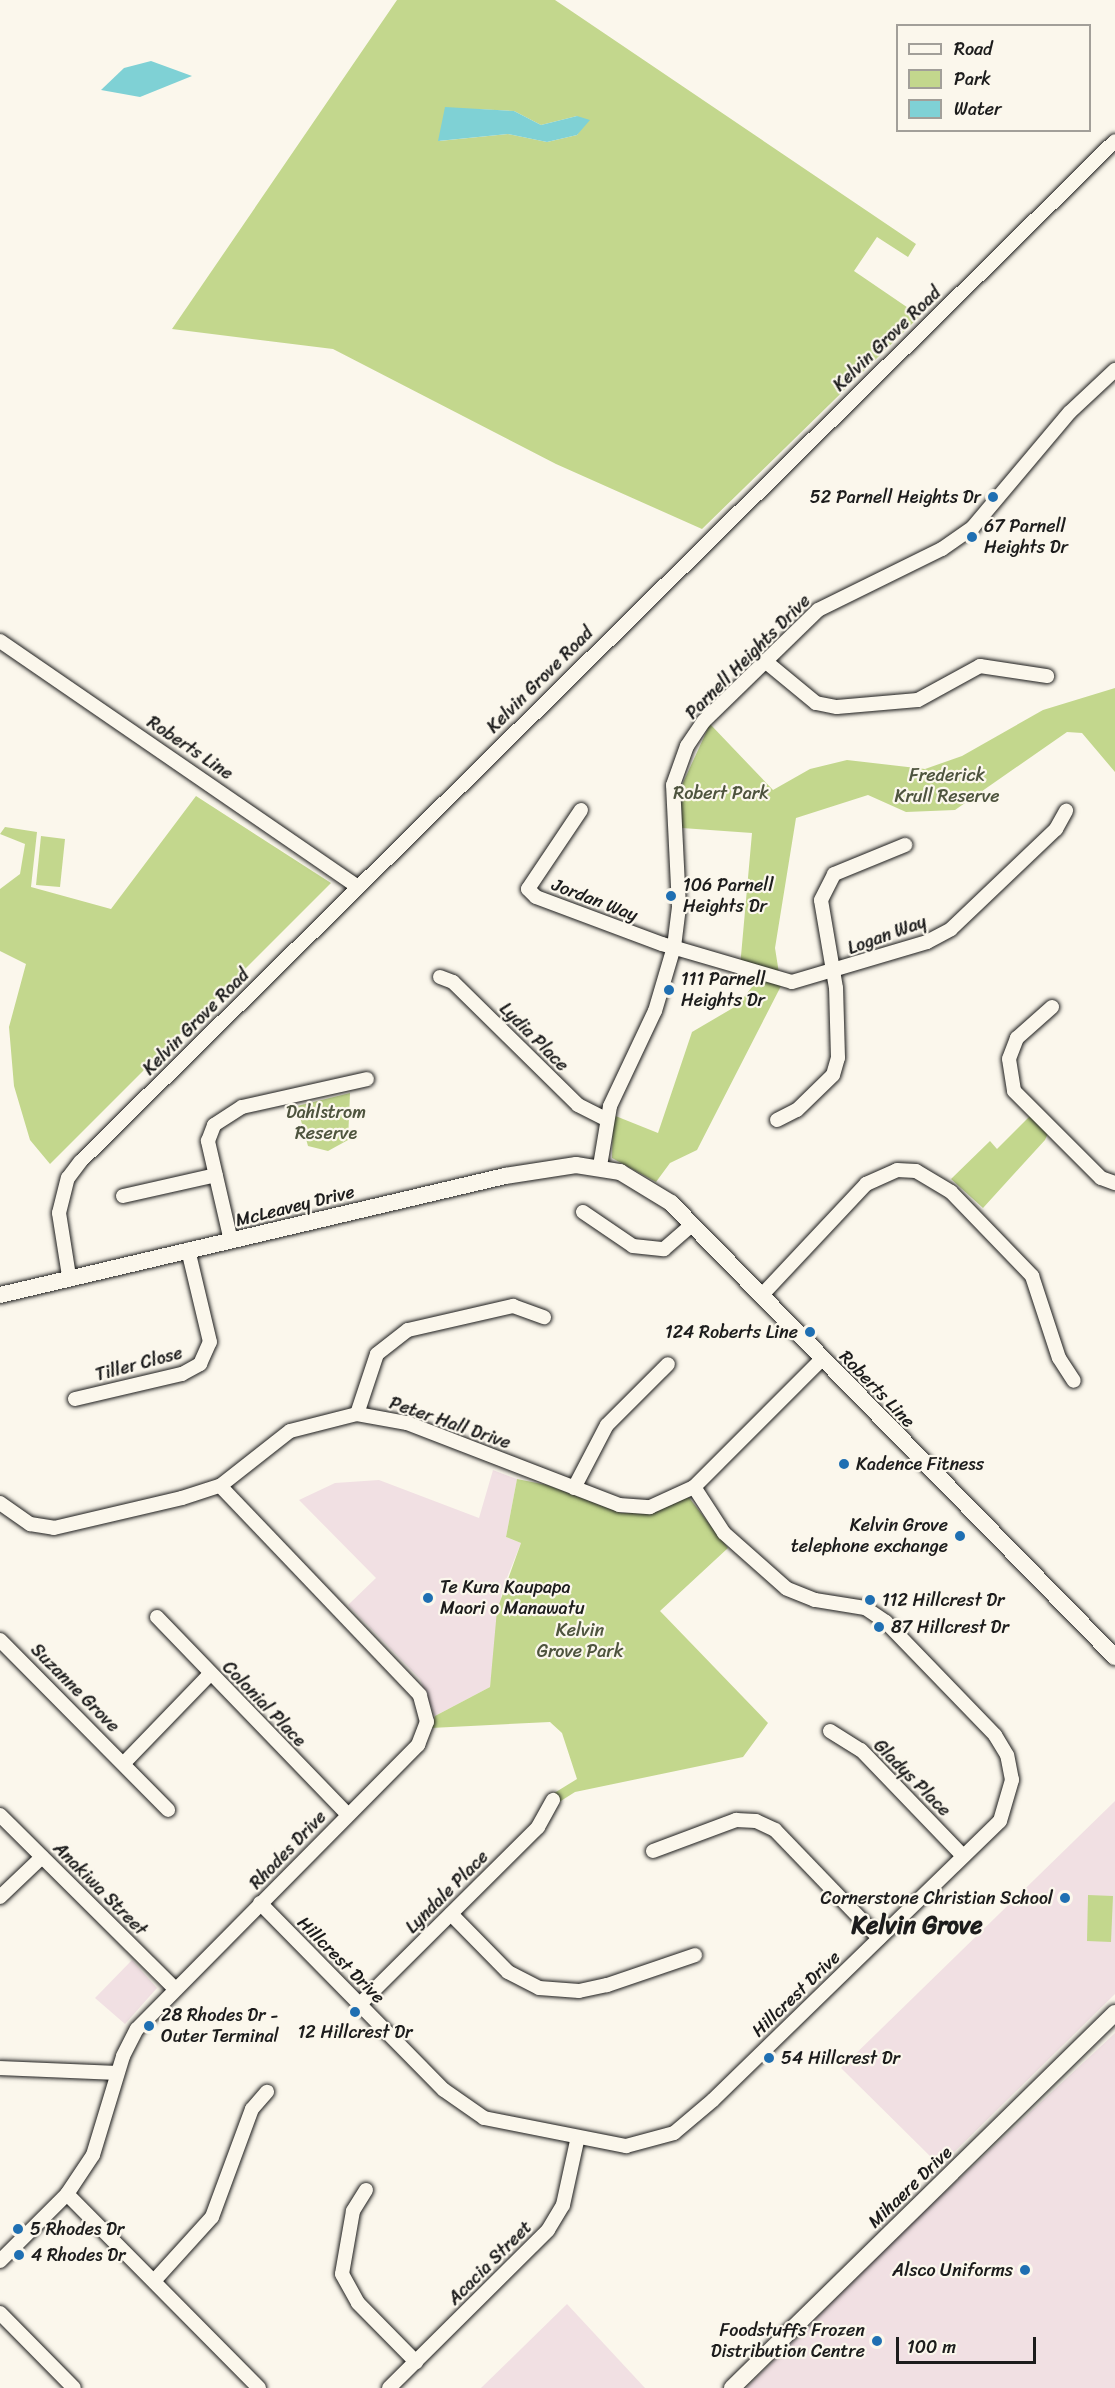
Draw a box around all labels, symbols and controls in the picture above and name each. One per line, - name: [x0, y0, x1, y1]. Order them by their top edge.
- legend: [896, 24, 1091, 132]
- text: Road: [954, 33, 993, 65]
- text: Park: [954, 63, 991, 95]
- text: Water: [954, 93, 1001, 125]
- street label: Kelvin Grove Road: [829, 282, 945, 396]
- place label: 52 Parnell Heights Dr: [810, 486, 981, 508]
- marker: 52 Parnell Heights Dr: [986, 490, 1000, 504]
- place label: 67 Parnell Heights Dr: [984, 516, 1068, 558]
- marker: 67 Parnell Heights Dr: [965, 530, 979, 544]
- street label: Parnell Heights Drive: [681, 590, 815, 724]
- street label: Kelvin Grove Road: [482, 622, 598, 738]
- street label: Roberts Line: [143, 711, 237, 785]
- park label: Frederick Krull Reserve: [894, 765, 1000, 808]
- park label: Robert Park: [673, 782, 769, 804]
- street label: Jordan Way: [549, 874, 641, 926]
- place label: 106 Parnell Heights Dr: [683, 875, 774, 918]
- marker: 106 Parnell Heights Dr: [664, 889, 678, 903]
- street label: Logan Way: [845, 911, 929, 959]
- street label: Kelvin Grove Road: [138, 964, 254, 1080]
- place label: 111 Parnell Heights Dr: [681, 969, 765, 1012]
- marker: 111 Parnell Heights Dr: [662, 983, 676, 997]
- street label: Lydia Place: [495, 998, 573, 1076]
- park label: Dahlstrom Reserve: [286, 1102, 366, 1144]
- street label: McLeavey Drive: [233, 1181, 357, 1231]
- place label: 124 Roberts Line: [665, 1321, 798, 1343]
- marker: 124 Roberts Line: [803, 1325, 817, 1339]
- street label: Tiller Close: [93, 1342, 185, 1386]
- street label: Roberts Line: [835, 1346, 919, 1432]
- street label: Peter Hall Drive: [387, 1392, 513, 1454]
- place label: Kadence Fitness: [856, 1453, 984, 1475]
- marker: Kadence Fitness: [837, 1457, 851, 1471]
- place label: Kelvin Grove telephone exchange: [792, 1515, 948, 1558]
- marker: Kelvin Grove telephone exchange: [953, 1529, 967, 1543]
- place label: Te Kura Kaupapa Maori o Manawatu: [440, 1577, 585, 1620]
- place label: 112 Hillcrest Dr: [882, 1589, 1004, 1611]
- marker: Te Kura Kaupapa Maori o Manawatu: [421, 1591, 435, 1605]
- marker: 112 Hillcrest Dr: [863, 1593, 877, 1607]
- place label: 87 Hillcrest Dr: [891, 1616, 1009, 1638]
- park label: Kelvin Grove Park: [537, 1620, 623, 1662]
- marker: 87 Hillcrest Dr: [872, 1620, 886, 1634]
- street label: Suzanne Grove: [26, 1639, 124, 1737]
- street label: Colonial Place: [218, 1656, 310, 1752]
- street label: Gladys Place: [869, 1735, 955, 1821]
- street label: Rhodes Drive: [245, 1806, 331, 1894]
- street label: Anakiwa Street: [49, 1838, 151, 1940]
- street label: Lyndale Place: [401, 1846, 493, 1938]
- place label: Cornerstone Christian School: [820, 1887, 1053, 1909]
- marker: Cornerstone Christian School: [1058, 1891, 1072, 1905]
- street label: Hillcrest Drive: [293, 1912, 389, 2008]
- district label: Kelvin Grove: [851, 1912, 983, 1940]
- street label: Hillcrest Drive: [747, 1946, 845, 2042]
- place label: 28 Rhodes Dr - Outer Terminal: [161, 2005, 279, 2048]
- marker: 12 Hillcrest Dr: [348, 2005, 362, 2019]
- marker: 28 Rhodes Dr - Outer Terminal: [142, 2019, 156, 2033]
- place label: 12 Hillcrest Dr: [298, 2021, 412, 2043]
- place label: 54 Hillcrest Dr: [781, 2047, 900, 2069]
- marker: 54 Hillcrest Dr: [762, 2051, 776, 2065]
- street label: Mihaere Drive: [863, 2141, 957, 2233]
- street label: Acacia Street: [444, 2217, 536, 2309]
- place label: 5 Rhodes Dr: [30, 2218, 124, 2240]
- marker: 5 Rhodes Dr: [11, 2222, 25, 2236]
- place label: 4 Rhodes Dr: [31, 2244, 125, 2266]
- marker: 4 Rhodes Dr: [12, 2248, 26, 2262]
- place label: Alsco Uniforms: [892, 2259, 1013, 2281]
- marker: Alsco Uniforms: [1018, 2263, 1032, 2277]
- place label: Foodstuffs Frozen Distribution Centre: [710, 2320, 865, 2362]
- scale bar: [899, 2325, 1038, 2363]
- text: 100 m: [907, 2331, 956, 2363]
- marker: Foodstuffs Frozen Distribution Centre: [870, 2334, 884, 2348]

